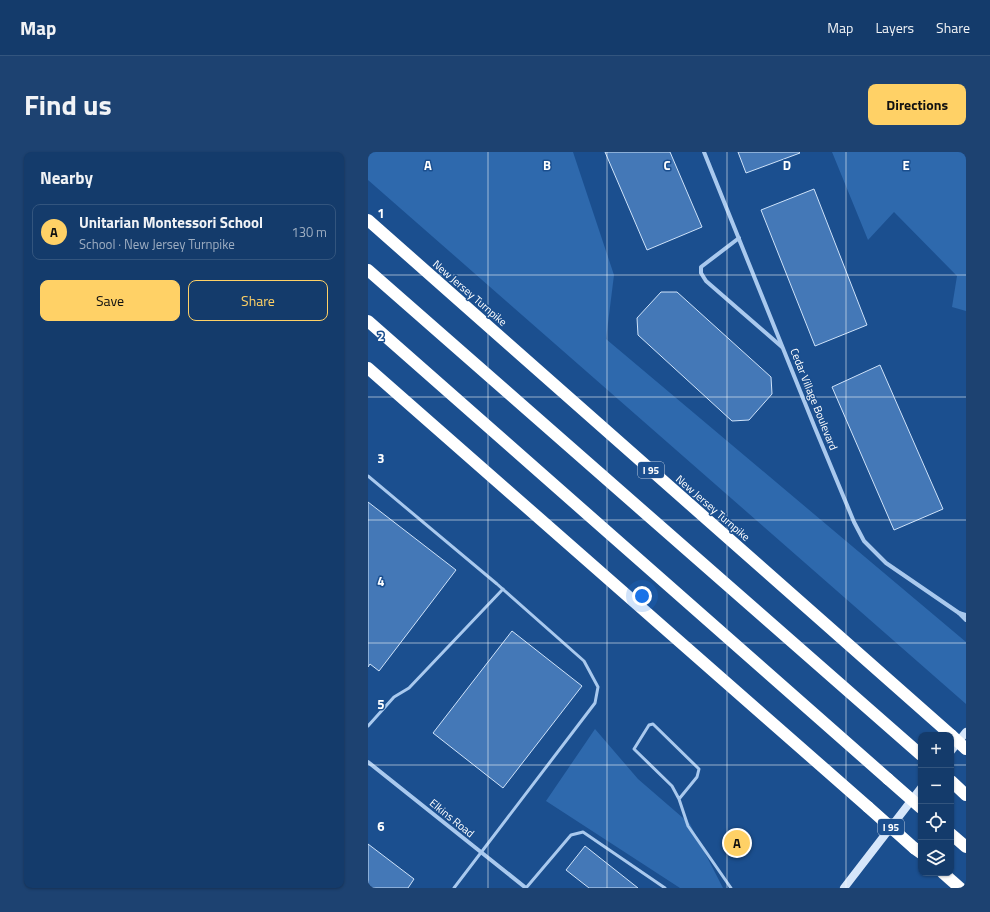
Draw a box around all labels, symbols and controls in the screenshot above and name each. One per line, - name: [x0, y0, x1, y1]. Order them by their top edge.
- text: Map: [20, 13, 56, 42]
- text: Map: [827, 17, 853, 38]
- text: Layers: [875, 17, 914, 38]
- text: Share: [936, 17, 970, 38]
- text: Find us: [24, 83, 112, 126]
- button: Directions: [868, 84, 966, 125]
- text: A: [424, 155, 432, 175]
- text: B: [543, 155, 551, 175]
- text: C: [663, 155, 671, 175]
- text: D: [783, 155, 791, 175]
- text: E: [902, 155, 910, 175]
- text: Nearby: [40, 165, 93, 191]
- text: 1: [377, 203, 385, 223]
- text: Unitarian Montessori School: [79, 211, 263, 234]
- text: A: [50, 222, 58, 242]
- text: 130 m: [291, 222, 327, 242]
- text: School · New Jersey Turnpike: [79, 234, 235, 254]
- street label: New Jersey Turnpike: [429, 256, 511, 330]
- button: Save: [40, 280, 180, 321]
- button: Share: [188, 280, 328, 321]
- text: 2: [377, 326, 385, 346]
- street label: Cedar Village Boulevard: [786, 346, 842, 453]
- text: 3: [377, 448, 385, 468]
- road number: I 95: [638, 462, 664, 478]
- street label: New Jersey Turnpike: [672, 471, 754, 545]
- text: 4: [377, 571, 385, 591]
- your location: [632, 586, 652, 606]
- text: 5: [377, 694, 385, 714]
- map controls: [918, 732, 954, 876]
- button: +: [918, 732, 954, 768]
- button: −: [918, 768, 954, 804]
- street label: Elkins Road: [426, 795, 478, 841]
- button: locate: [918, 804, 954, 840]
- text: 6: [377, 816, 385, 836]
- road number: I 95: [878, 819, 904, 835]
- pin: A: [724, 828, 750, 858]
- button: layers: [918, 840, 954, 876]

